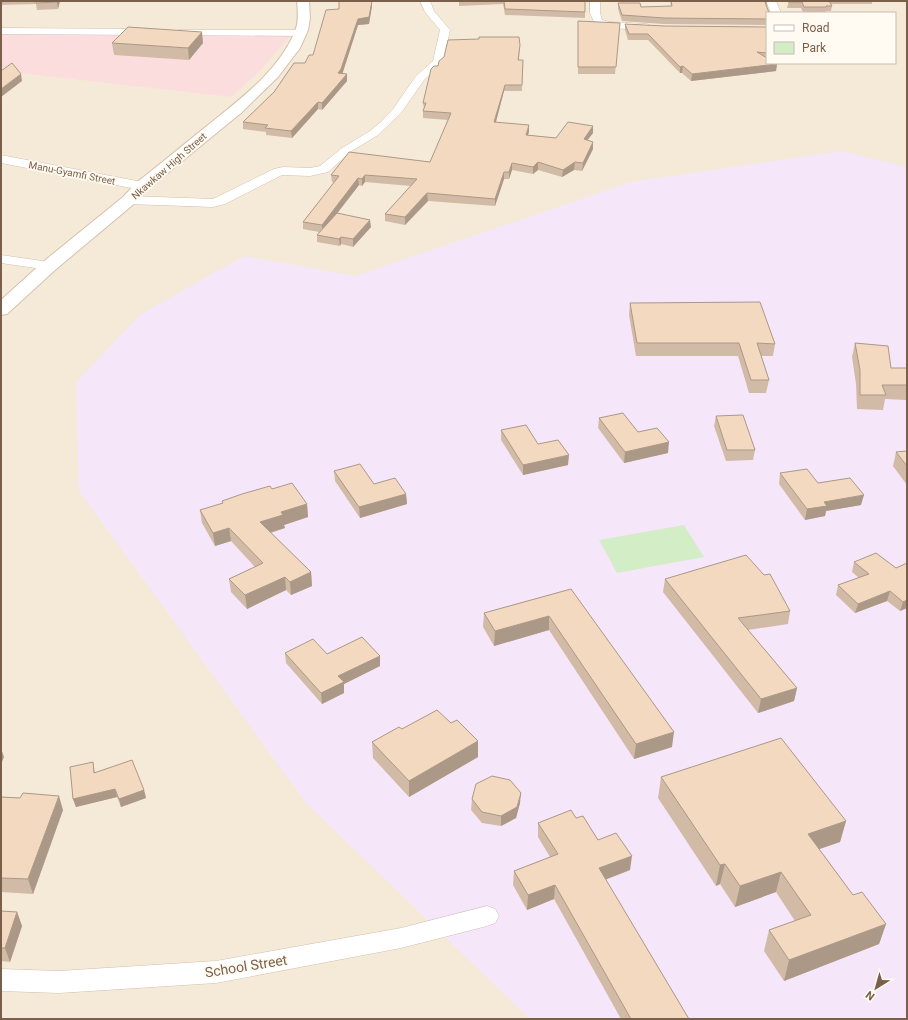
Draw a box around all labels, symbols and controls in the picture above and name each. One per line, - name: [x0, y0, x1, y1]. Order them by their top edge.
- legend: [766, 12, 896, 64]
- text: Road: [802, 21, 830, 35]
- text: Park: [802, 41, 827, 55]
- street label: Nkawkaw High Street: [129, 131, 209, 201]
- street label: Manu-Gyamfi Street: [28, 159, 116, 187]
- street label: School Street: [204, 952, 289, 980]
- north arrow: [856, 968, 896, 1008]
- text: N: [863, 988, 877, 1003]

